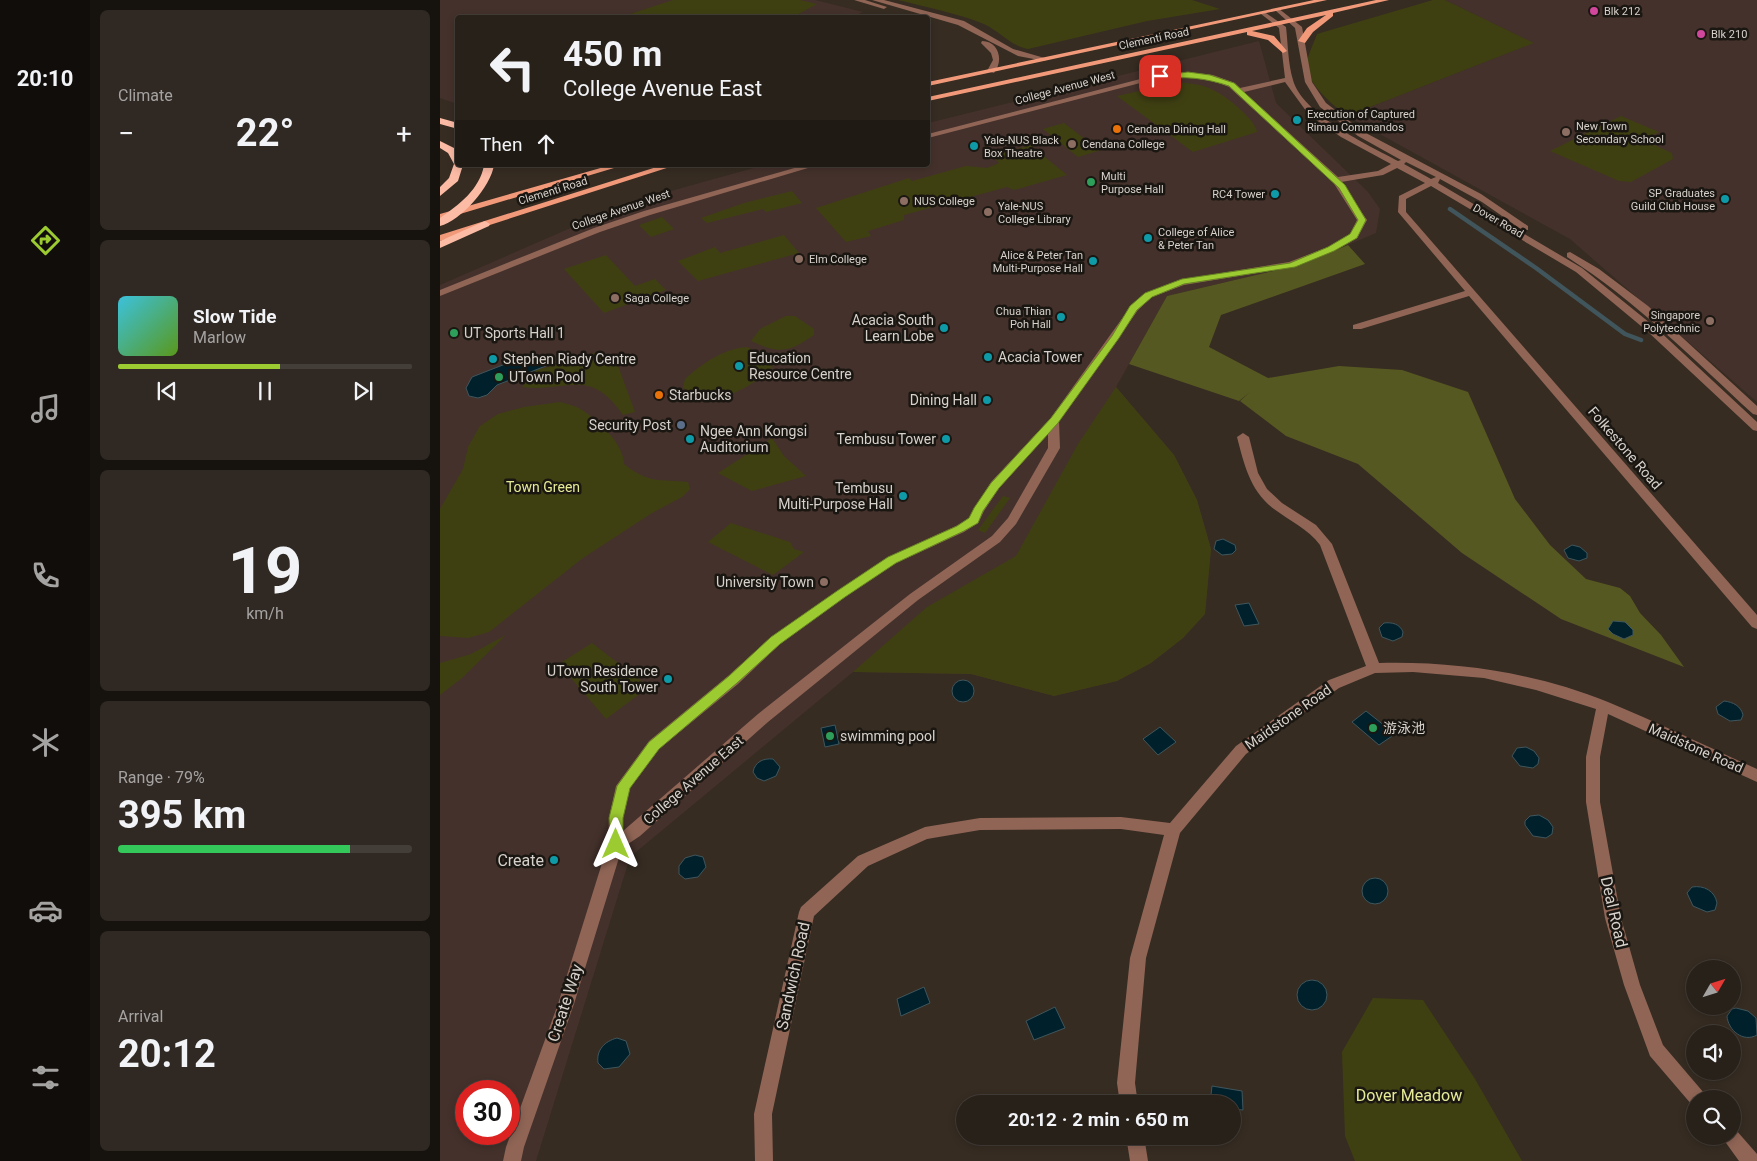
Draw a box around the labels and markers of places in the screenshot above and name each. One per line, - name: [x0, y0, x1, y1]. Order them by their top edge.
- marker: Blk 212: [1588, 5, 1600, 17]
- place label: Blk 212: [1604, 5, 1640, 18]
- marker: Blk 210: [1695, 28, 1707, 40]
- place label: Blk 210: [1711, 28, 1747, 41]
- pin: [1139, 55, 1181, 97]
- place label: Execution of Captured Rimau Commandos: [1307, 108, 1415, 134]
- marker: Execution of Captured Rimau Commandos: [1291, 114, 1303, 126]
- place label: New Town Secondary School: [1576, 120, 1664, 146]
- marker: Cendana Dining Hall: [1111, 123, 1123, 135]
- place label: Cendana Dining Hall: [1127, 123, 1226, 136]
- marker: New Town Secondary School: [1560, 126, 1572, 138]
- place label: Yale-NUS Black Box Theatre: [984, 134, 1059, 160]
- marker: Cendana College: [1066, 138, 1078, 150]
- place label: Cendana College: [1082, 138, 1165, 151]
- marker: Yale-NUS Black Box Theatre: [968, 140, 980, 152]
- place label: Multi Purpose Hall: [1101, 170, 1164, 196]
- marker: Multi Purpose Hall: [1085, 176, 1097, 188]
- place label: SP Graduates Guild Club House: [1631, 187, 1715, 213]
- place label: RC4 Tower: [1212, 188, 1265, 201]
- marker: RC4 Tower: [1269, 188, 1281, 200]
- marker: SP Graduates Guild Club House: [1719, 193, 1731, 205]
- marker: NUS College: [898, 195, 910, 207]
- place label: NUS College: [914, 195, 975, 208]
- place label: Yale-NUS College Library: [998, 200, 1071, 226]
- marker: Yale-NUS College Library: [982, 206, 994, 218]
- place label: College of Alice & Peter Tan: [1158, 226, 1234, 252]
- marker: College of Alice & Peter Tan: [1142, 232, 1154, 244]
- place label: Alice & Peter Tan Multi-Purpose Hall: [993, 249, 1083, 275]
- marker: Elm College: [793, 253, 805, 265]
- place label: Elm College: [809, 253, 867, 266]
- marker: Alice & Peter Tan Multi-Purpose Hall: [1087, 255, 1099, 267]
- marker: Saga College: [609, 292, 621, 304]
- place label: Saga College: [625, 292, 689, 305]
- place label: Chua Thian Poh Hall: [996, 305, 1051, 331]
- place label: Singapore Polytechnic: [1643, 309, 1700, 335]
- marker: Chua Thian Poh Hall: [1055, 311, 1067, 323]
- place label: Acacia South Learn Lobe: [852, 312, 934, 344]
- marker: Singapore Polytechnic: [1704, 315, 1716, 327]
- marker: Acacia South Learn Lobe: [938, 322, 950, 334]
- place label: UT Sports Hall 1: [464, 325, 565, 341]
- marker: UT Sports Hall 1: [448, 327, 460, 339]
- place label: Acacia Tower: [998, 349, 1082, 365]
- place label: Education Resource Centre: [749, 350, 852, 382]
- place label: Stephen Riady Centre: [503, 351, 636, 367]
- marker: Acacia Tower: [982, 351, 994, 363]
- marker: Stephen Riady Centre: [487, 353, 499, 365]
- marker: Education Resource Centre: [733, 360, 745, 372]
- place label: UTown Pool: [509, 369, 584, 385]
- marker: UTown Pool: [493, 371, 505, 383]
- place label: Starbucks: [669, 387, 731, 403]
- marker: Starbucks: [653, 389, 665, 401]
- place label: Dining Hall: [910, 392, 977, 408]
- marker: Dining Hall: [981, 394, 993, 406]
- place label: Security Post: [589, 417, 671, 433]
- marker: Security Post: [675, 419, 687, 431]
- place label: Ngee Ann Kongsi Auditorium: [700, 423, 807, 455]
- place label: Tembusu Tower: [837, 431, 936, 447]
- marker: Ngee Ann Kongsi Auditorium: [684, 433, 696, 445]
- marker: Tembusu Tower: [940, 433, 952, 445]
- place label: Tembusu Multi-Purpose Hall: [778, 480, 893, 512]
- marker: Tembusu Multi-Purpose Hall: [897, 490, 909, 502]
- place label: University Town: [716, 574, 814, 590]
- marker: University Town: [818, 576, 830, 588]
- place label: UTown Residence South Tower: [547, 663, 658, 695]
- marker: UTown Residence South Tower: [662, 673, 674, 685]
- place label: 游泳池: [1383, 720, 1425, 736]
- marker: 游泳池: [1367, 722, 1379, 734]
- place label: swimming pool: [840, 728, 935, 744]
- marker: swimming pool: [824, 730, 836, 742]
- place label: Create: [497, 851, 544, 870]
- marker: Create: [548, 854, 560, 866]

